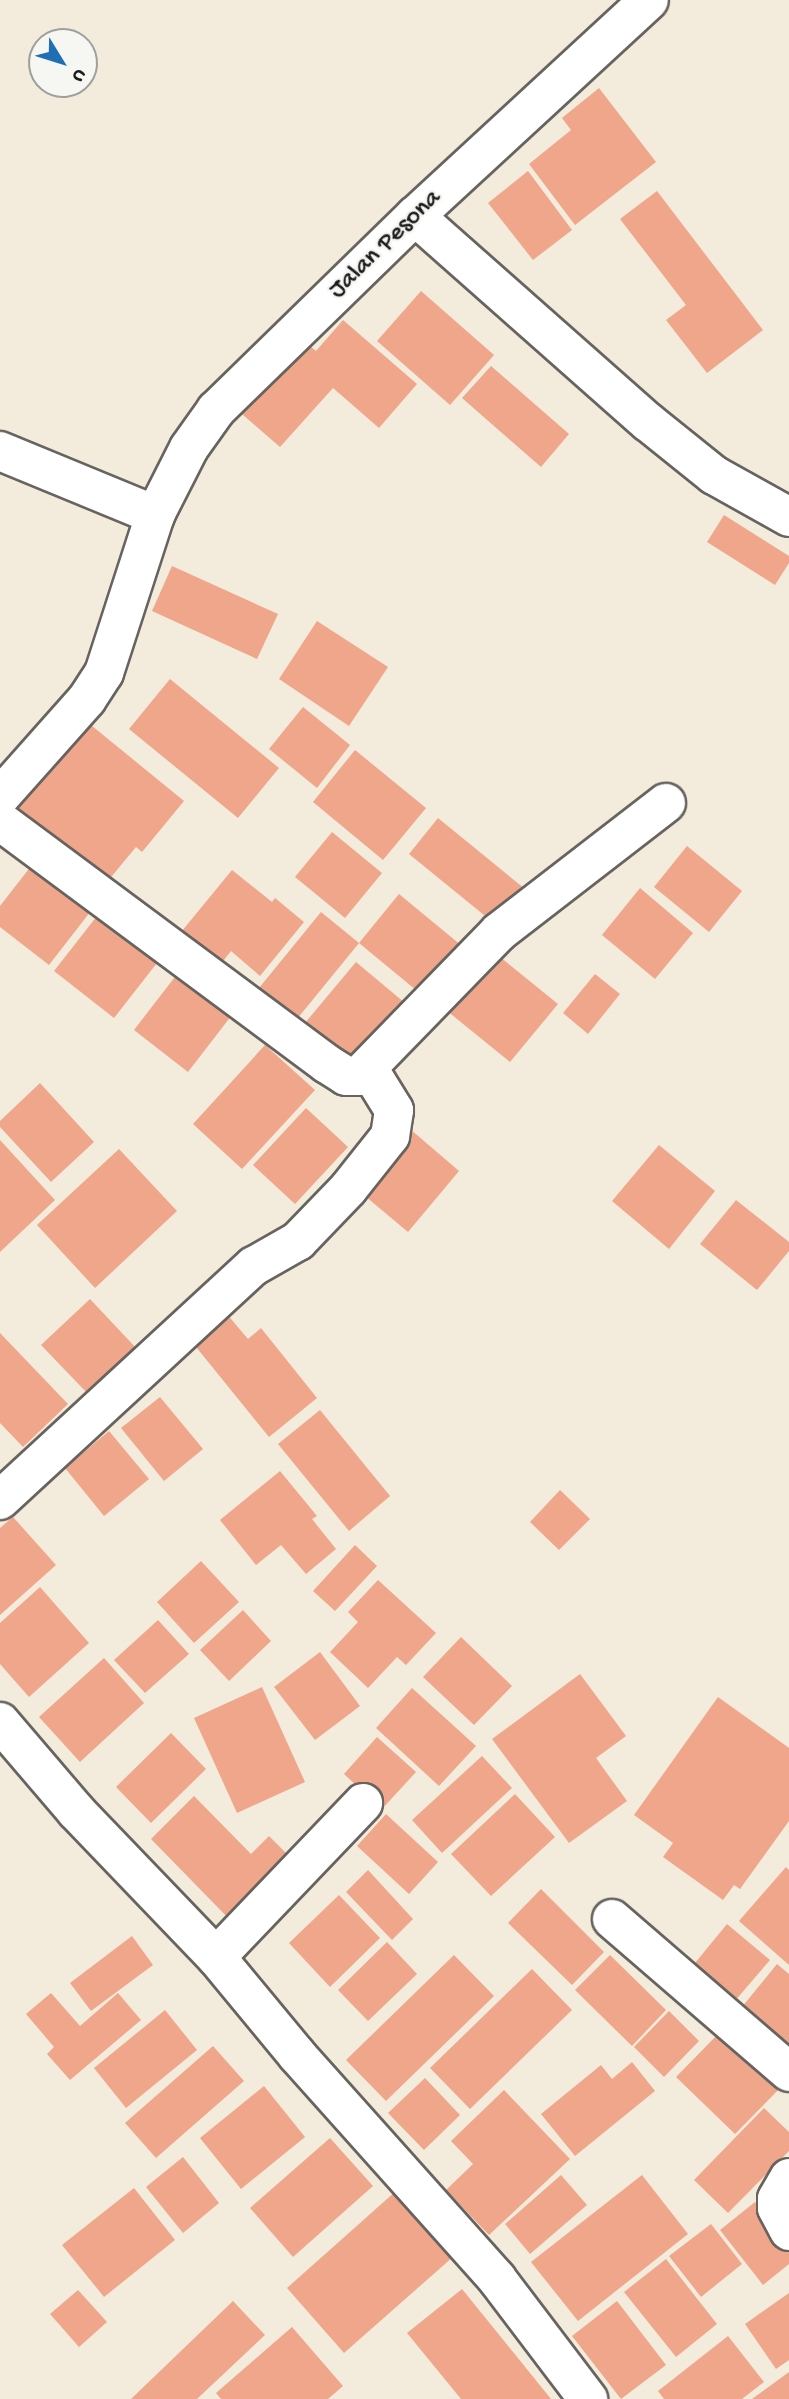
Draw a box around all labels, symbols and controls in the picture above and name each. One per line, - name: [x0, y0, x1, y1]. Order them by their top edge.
- north arrow: [28, 28, 98, 98]
- text: U: [66, 64, 91, 86]
- street label: Jalan Pesona: [323, 184, 449, 306]

